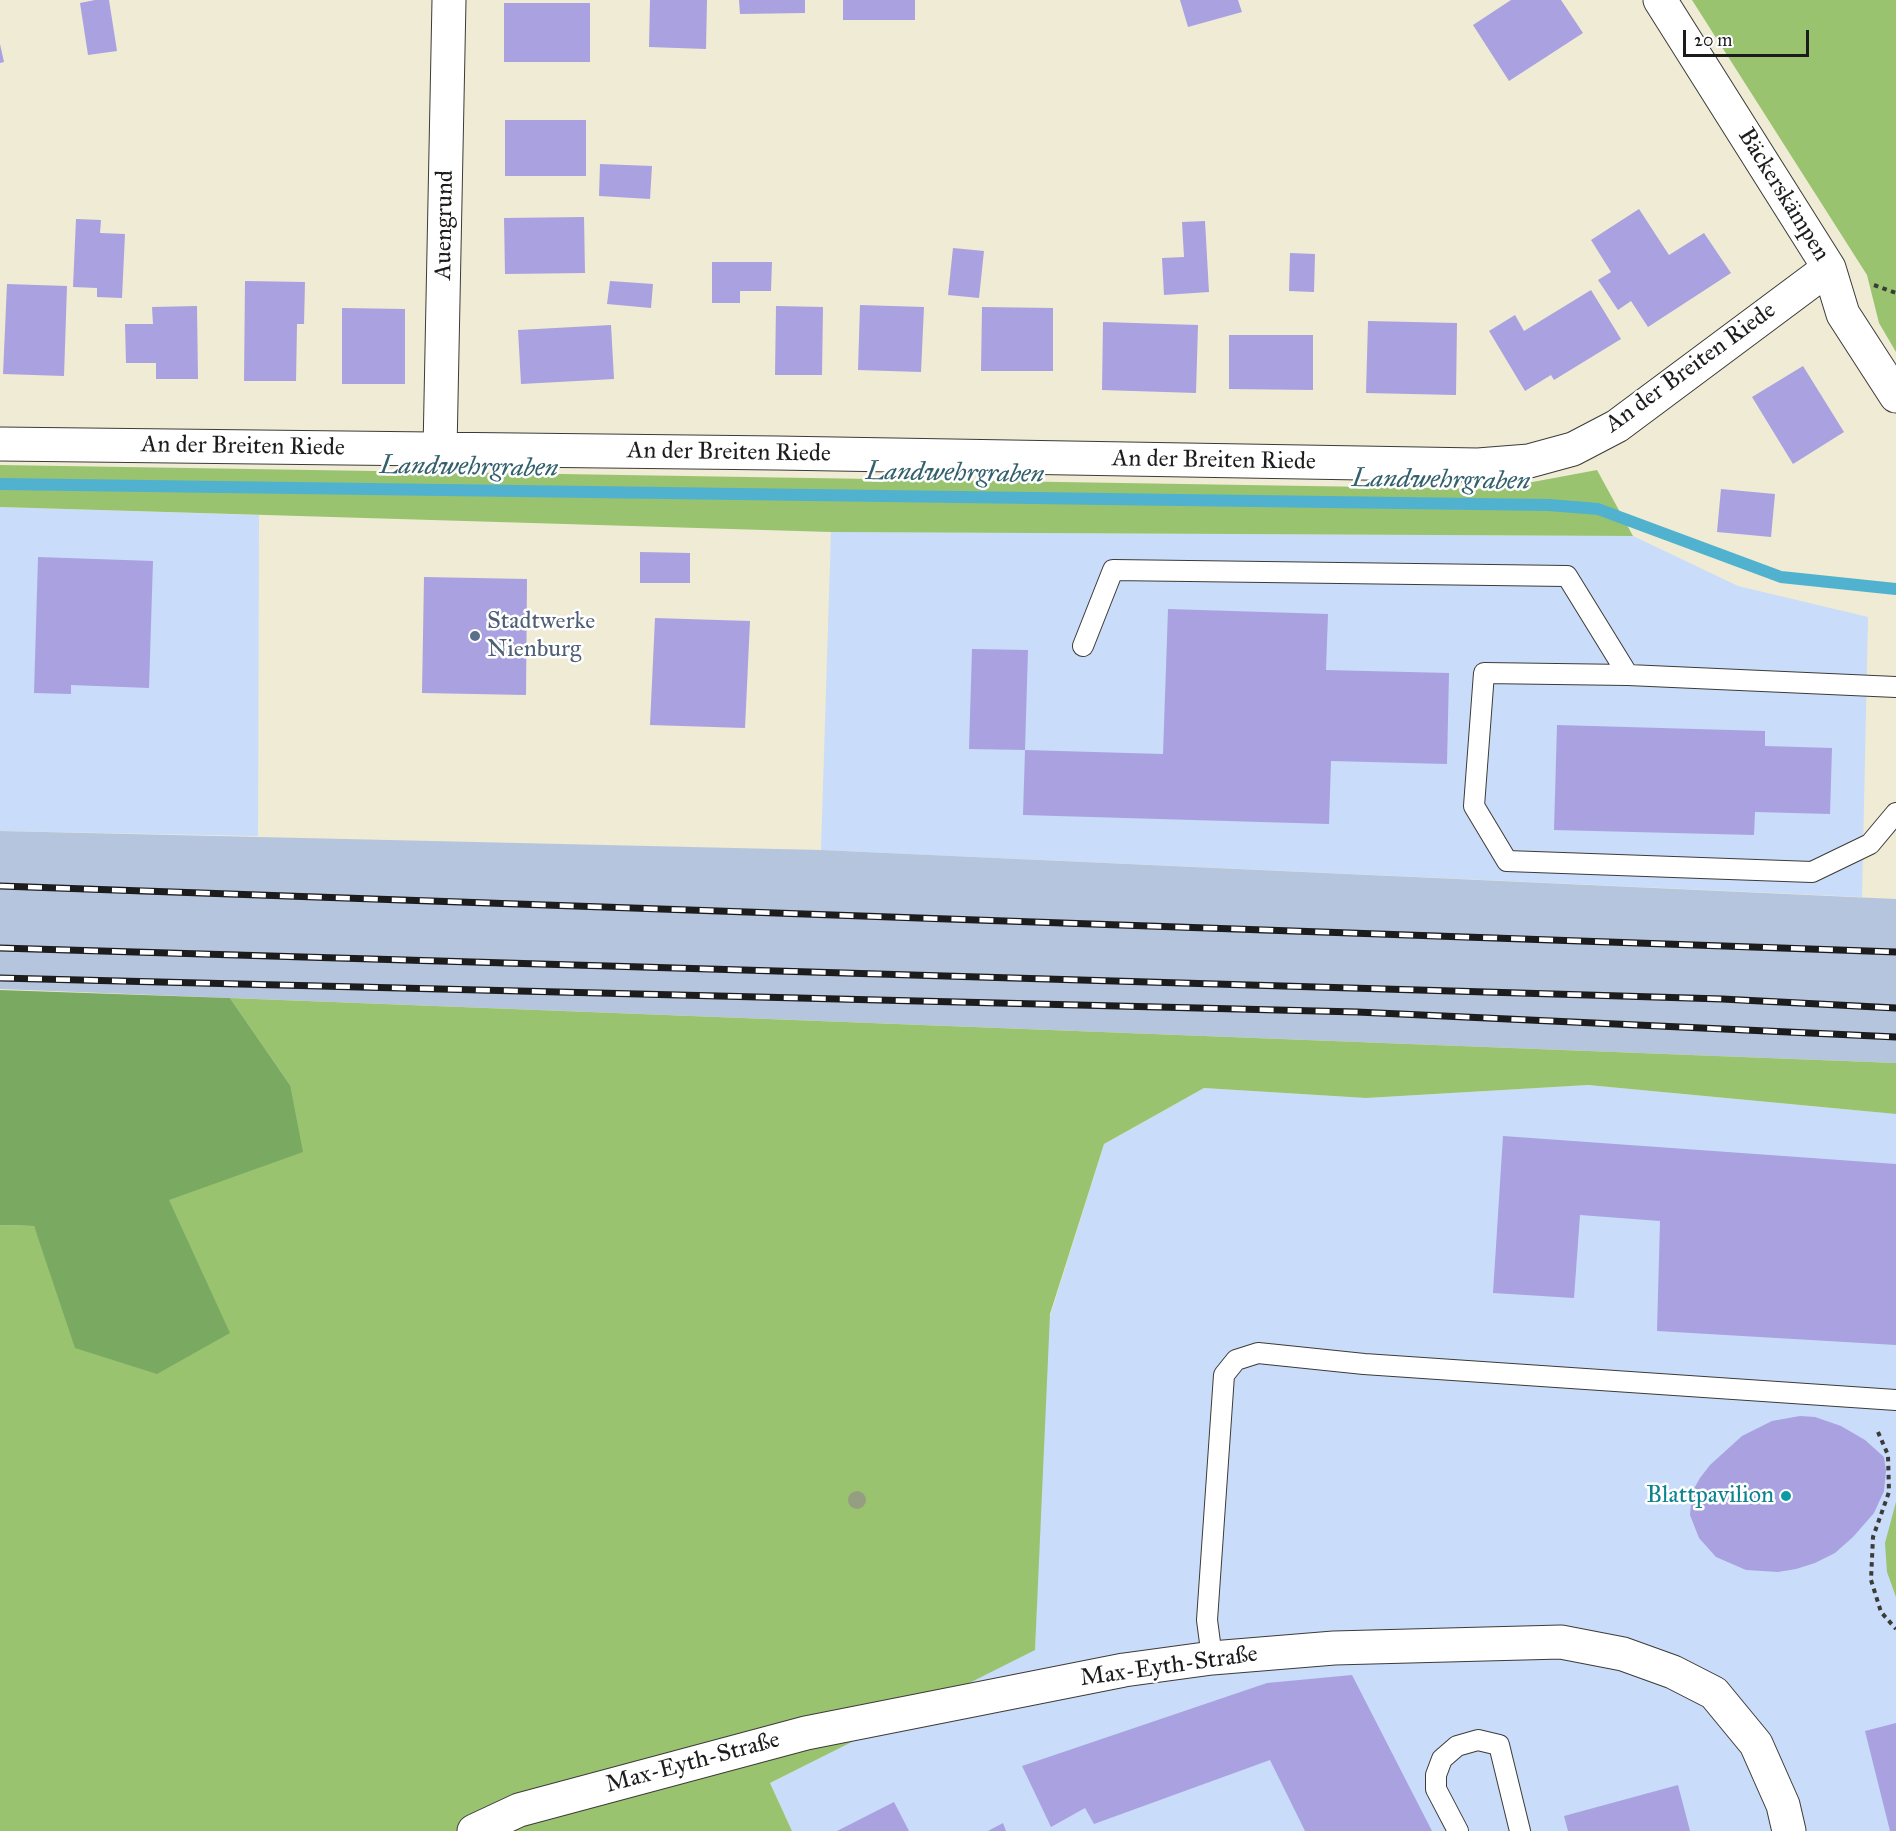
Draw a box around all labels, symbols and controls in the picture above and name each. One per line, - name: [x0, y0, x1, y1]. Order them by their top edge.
- scale bar: [1686, 18, 1812, 56]
- text: 20 m: [1694, 29, 1732, 51]
- street label: Bäckerskämpen: [1731, 123, 1835, 267]
- street label: Auengrund: [430, 170, 460, 280]
- street label: An der Breiten Riede: [1600, 296, 1782, 440]
- street label: An der Breiten Riede: [141, 431, 345, 463]
- street label: An der Breiten Riede: [627, 437, 831, 469]
- street label: An der Breiten Riede: [1112, 445, 1316, 477]
- water label: Landwehrgraben: [380, 451, 558, 485]
- water label: Landwehrgraben: [866, 457, 1044, 491]
- water label: Landwehrgraben: [1352, 464, 1530, 498]
- place label: Stadtwerke Nienburg: [487, 608, 595, 664]
- marker: Stadtwerke Nienburg: [468, 629, 482, 643]
- place label: Blattpavilion: [1646, 1482, 1774, 1510]
- marker: Blattpavilion: [1779, 1489, 1793, 1503]
- street label: Max-Eyth-Straße: [1078, 1640, 1260, 1694]
- street label: Max-Eyth-Straße: [603, 1726, 783, 1800]

